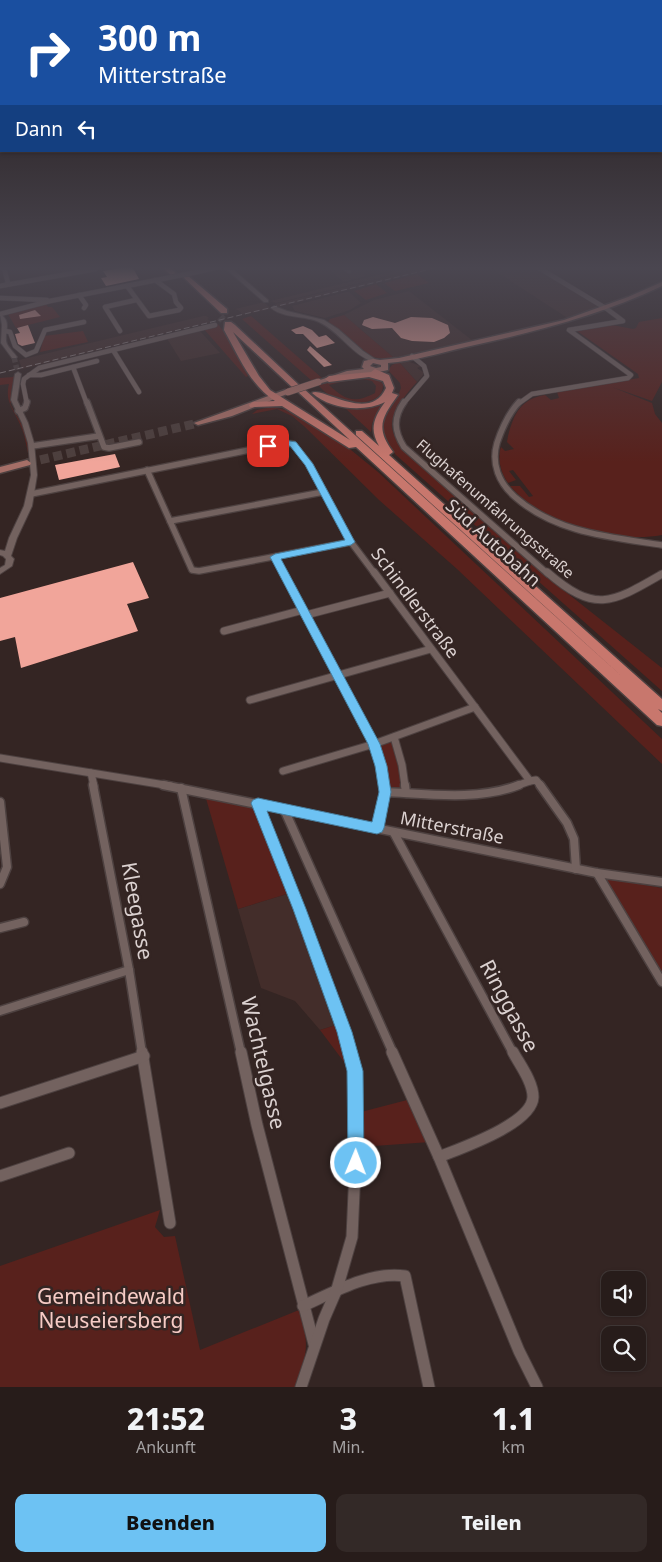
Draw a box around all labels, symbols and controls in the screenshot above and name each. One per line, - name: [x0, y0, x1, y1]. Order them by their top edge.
- text: 300 m: [98, 14, 201, 61]
- icon: right: [15, 20, 80, 85]
- text: Mitterstraße: [98, 59, 227, 89]
- icon: left: [73, 115, 101, 143]
- text: Dann: [15, 116, 63, 142]
- pin: [247, 425, 289, 467]
- icon: arrive: [254, 432, 282, 460]
- street label: Flughafenumfahrungsstraße: [413, 434, 579, 582]
- street label: Süd Autobahn: [441, 493, 546, 591]
- street label: Schindlerstraße: [366, 542, 465, 663]
- street label: Mitterstraße: [398, 805, 506, 849]
- street label: Kleegasse: [116, 860, 160, 962]
- street label: Ringgasse: [474, 954, 546, 1057]
- street label: Wachtelgasse: [235, 994, 293, 1132]
- position arrow: [329, 1136, 381, 1188]
- map controls: [601, 1271, 646, 1371]
- button: sound: [601, 1271, 646, 1316]
- park label: Gemeindewald Neuseiersberg: [37, 1282, 185, 1334]
- button: search: [601, 1326, 646, 1371]
- text: 21:52: [127, 1398, 205, 1439]
- text: 3: [340, 1398, 357, 1439]
- text: 1.1: [492, 1398, 535, 1439]
- text: Ankunft: [136, 1436, 196, 1458]
- text: Min.: [332, 1436, 365, 1458]
- text: km: [502, 1436, 525, 1458]
- button: Beenden: [15, 1494, 326, 1552]
- button: Teilen: [336, 1494, 647, 1552]

